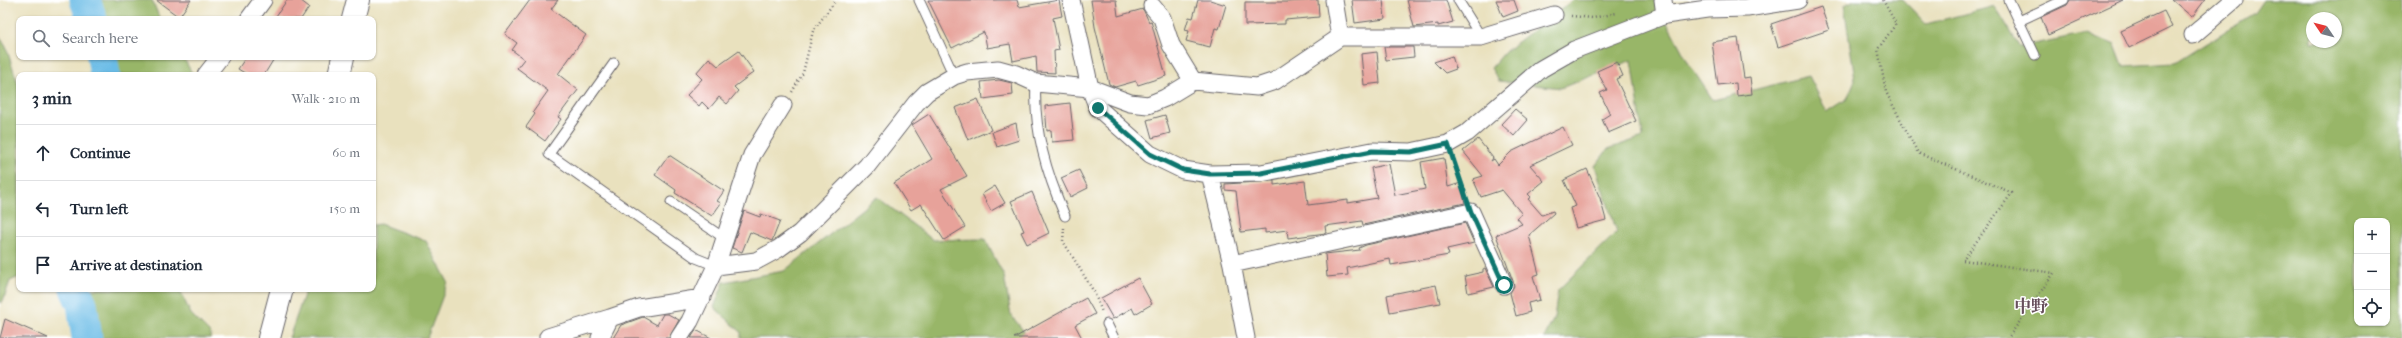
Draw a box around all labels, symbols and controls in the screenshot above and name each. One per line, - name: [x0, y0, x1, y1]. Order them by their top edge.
- north arrow: [2306, 12, 2342, 48]
- search box: [16, 16, 376, 60]
- icon: search: [30, 27, 52, 49]
- text: Search here: [62, 29, 138, 47]
- text: 3 min: [32, 88, 72, 108]
- text: Walk · 210 m: [292, 91, 360, 106]
- route end: [1089, 99, 1107, 117]
- icon: ahead: [32, 142, 54, 164]
- text: Continue: [70, 144, 130, 162]
- text: 60 m: [332, 145, 360, 160]
- icon: left: [32, 198, 54, 220]
- text: Turn left: [70, 200, 128, 218]
- text: 150 m: [329, 201, 360, 216]
- map controls: [2354, 218, 2390, 326]
- button: +: [2354, 218, 2390, 254]
- icon: arrive: [32, 254, 54, 276]
- button: −: [2354, 254, 2390, 290]
- text: Arrive at destination: [70, 256, 202, 274]
- route start: [1495, 276, 1513, 294]
- button: locate: [2354, 290, 2390, 326]
- district label: 中野: [2014, 296, 2048, 316]

